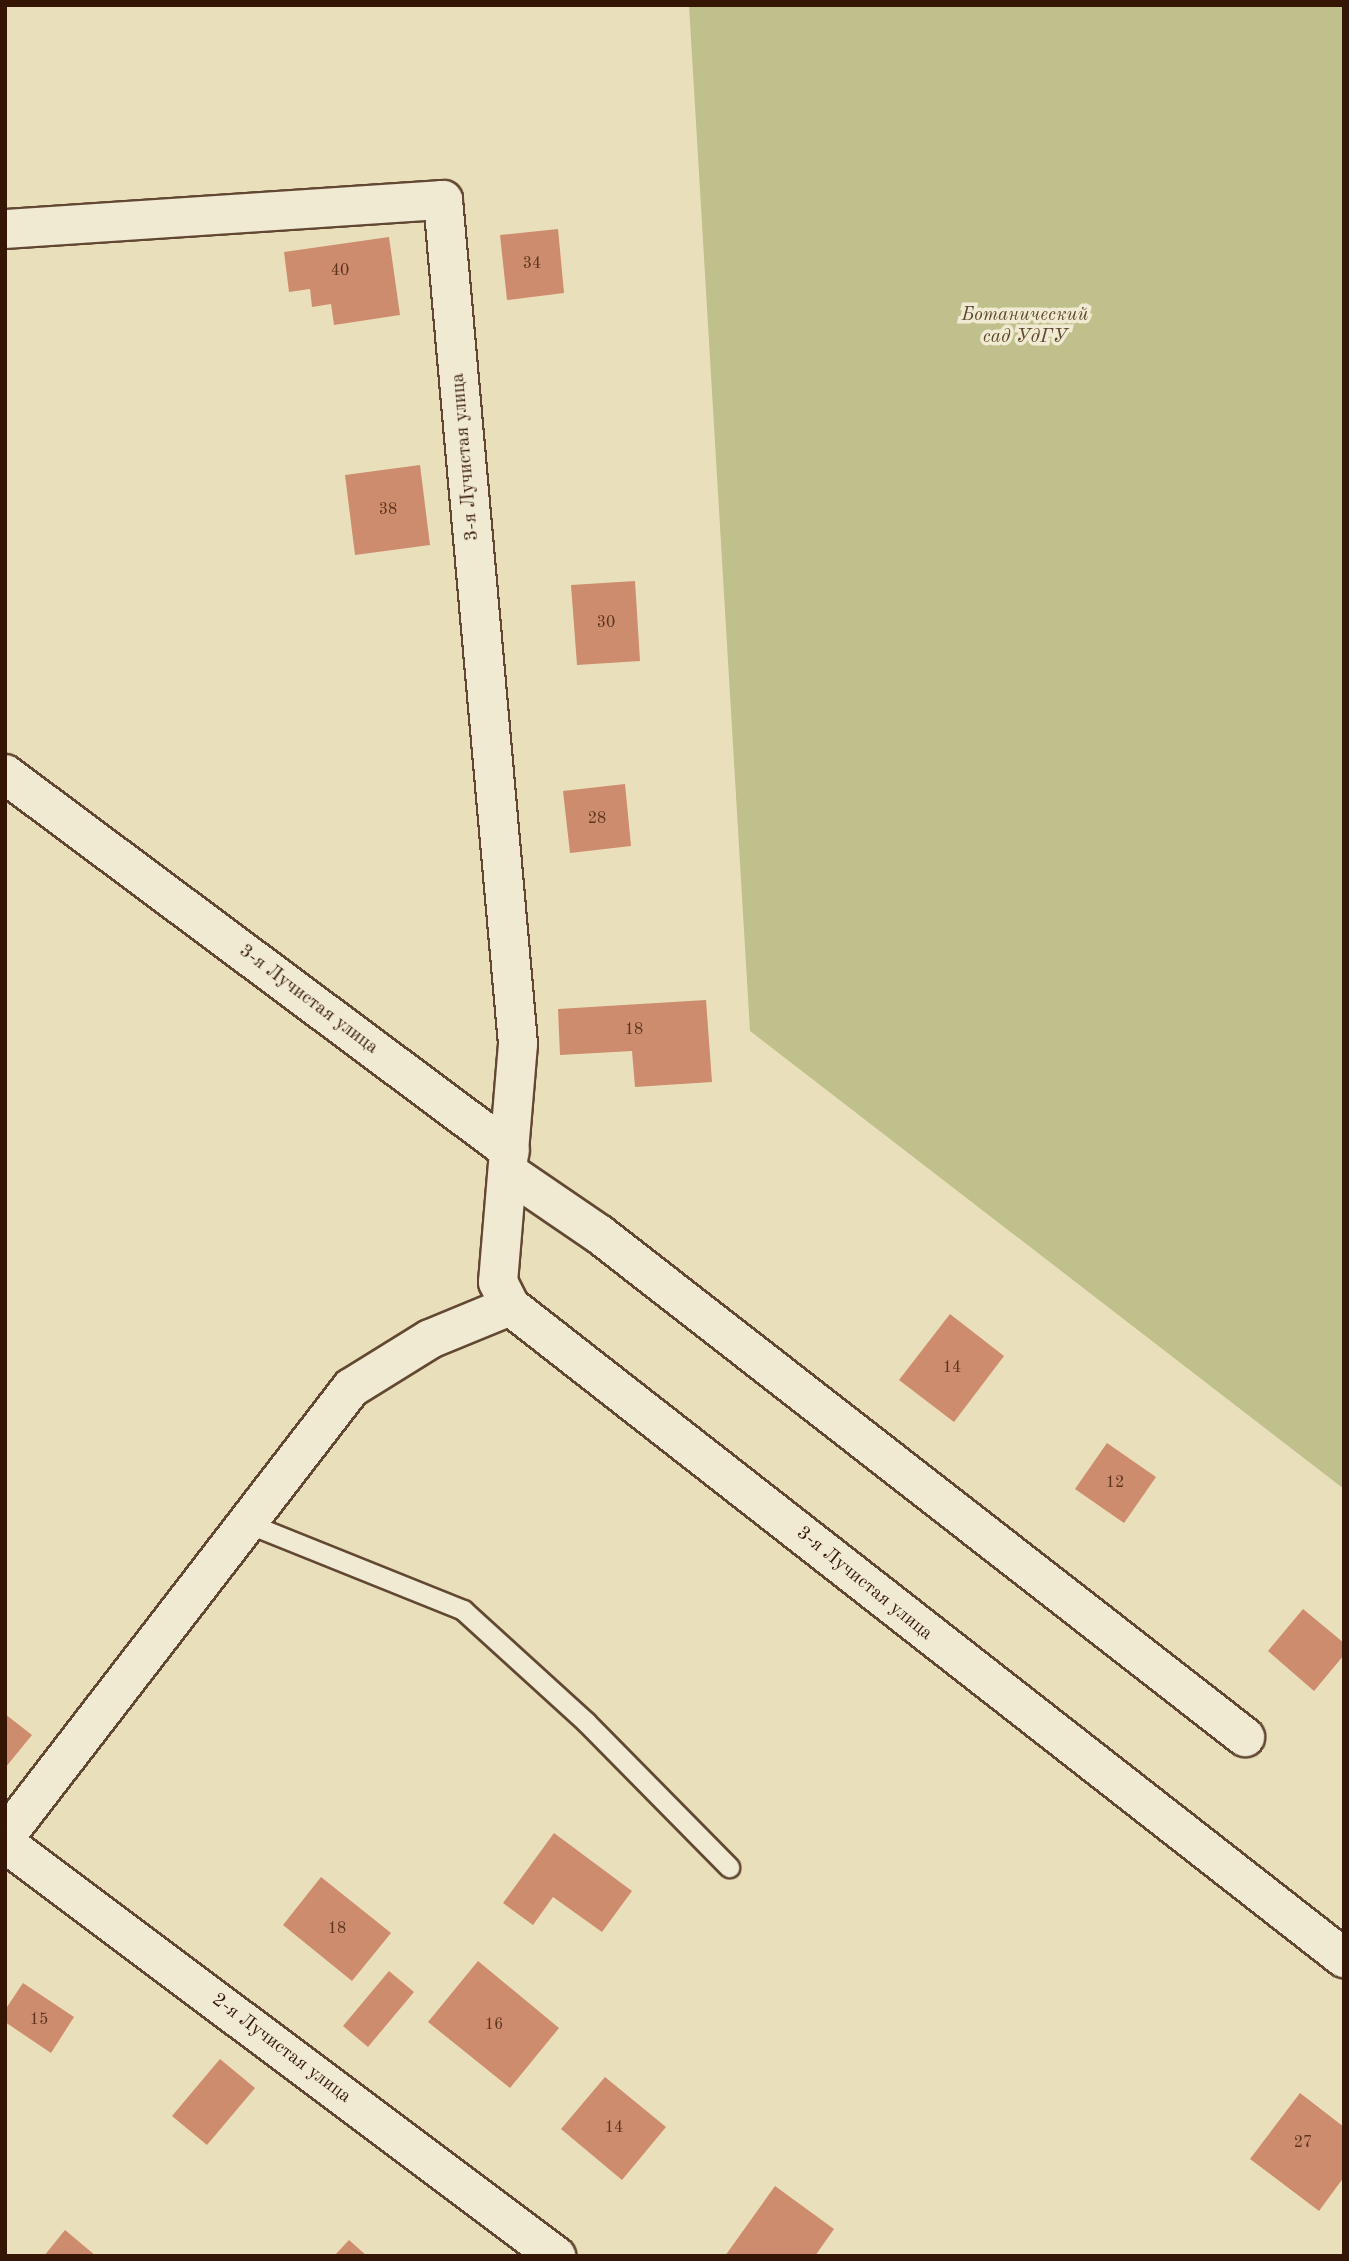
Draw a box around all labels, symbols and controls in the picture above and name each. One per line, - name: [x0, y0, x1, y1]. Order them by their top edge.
- house number: 34: [523, 254, 541, 274]
- house number: 40: [331, 261, 349, 281]
- park label: Ботанический сад УдГУ: [962, 305, 1088, 349]
- street label: 3-я Лучистая улица: [447, 372, 485, 542]
- house number: 38: [379, 500, 397, 520]
- house number: 30: [597, 613, 615, 633]
- house number: 28: [588, 809, 606, 829]
- street label: 3-я Лучистая улица: [234, 940, 382, 1060]
- house number: 18: [625, 1020, 643, 1040]
- house number: 14: [943, 1358, 961, 1378]
- house number: 12: [1106, 1473, 1124, 1493]
- street label: 3-я Лучистая улица: [791, 1522, 937, 1646]
- house number: 18: [328, 1919, 346, 1939]
- street label: 2-я Лучистая улица: [207, 1989, 355, 2109]
- house number: 15: [30, 2010, 48, 2030]
- house number: 16: [485, 2015, 503, 2035]
- house number: 14: [605, 2118, 623, 2138]
- house number: 27: [1294, 2133, 1312, 2153]

